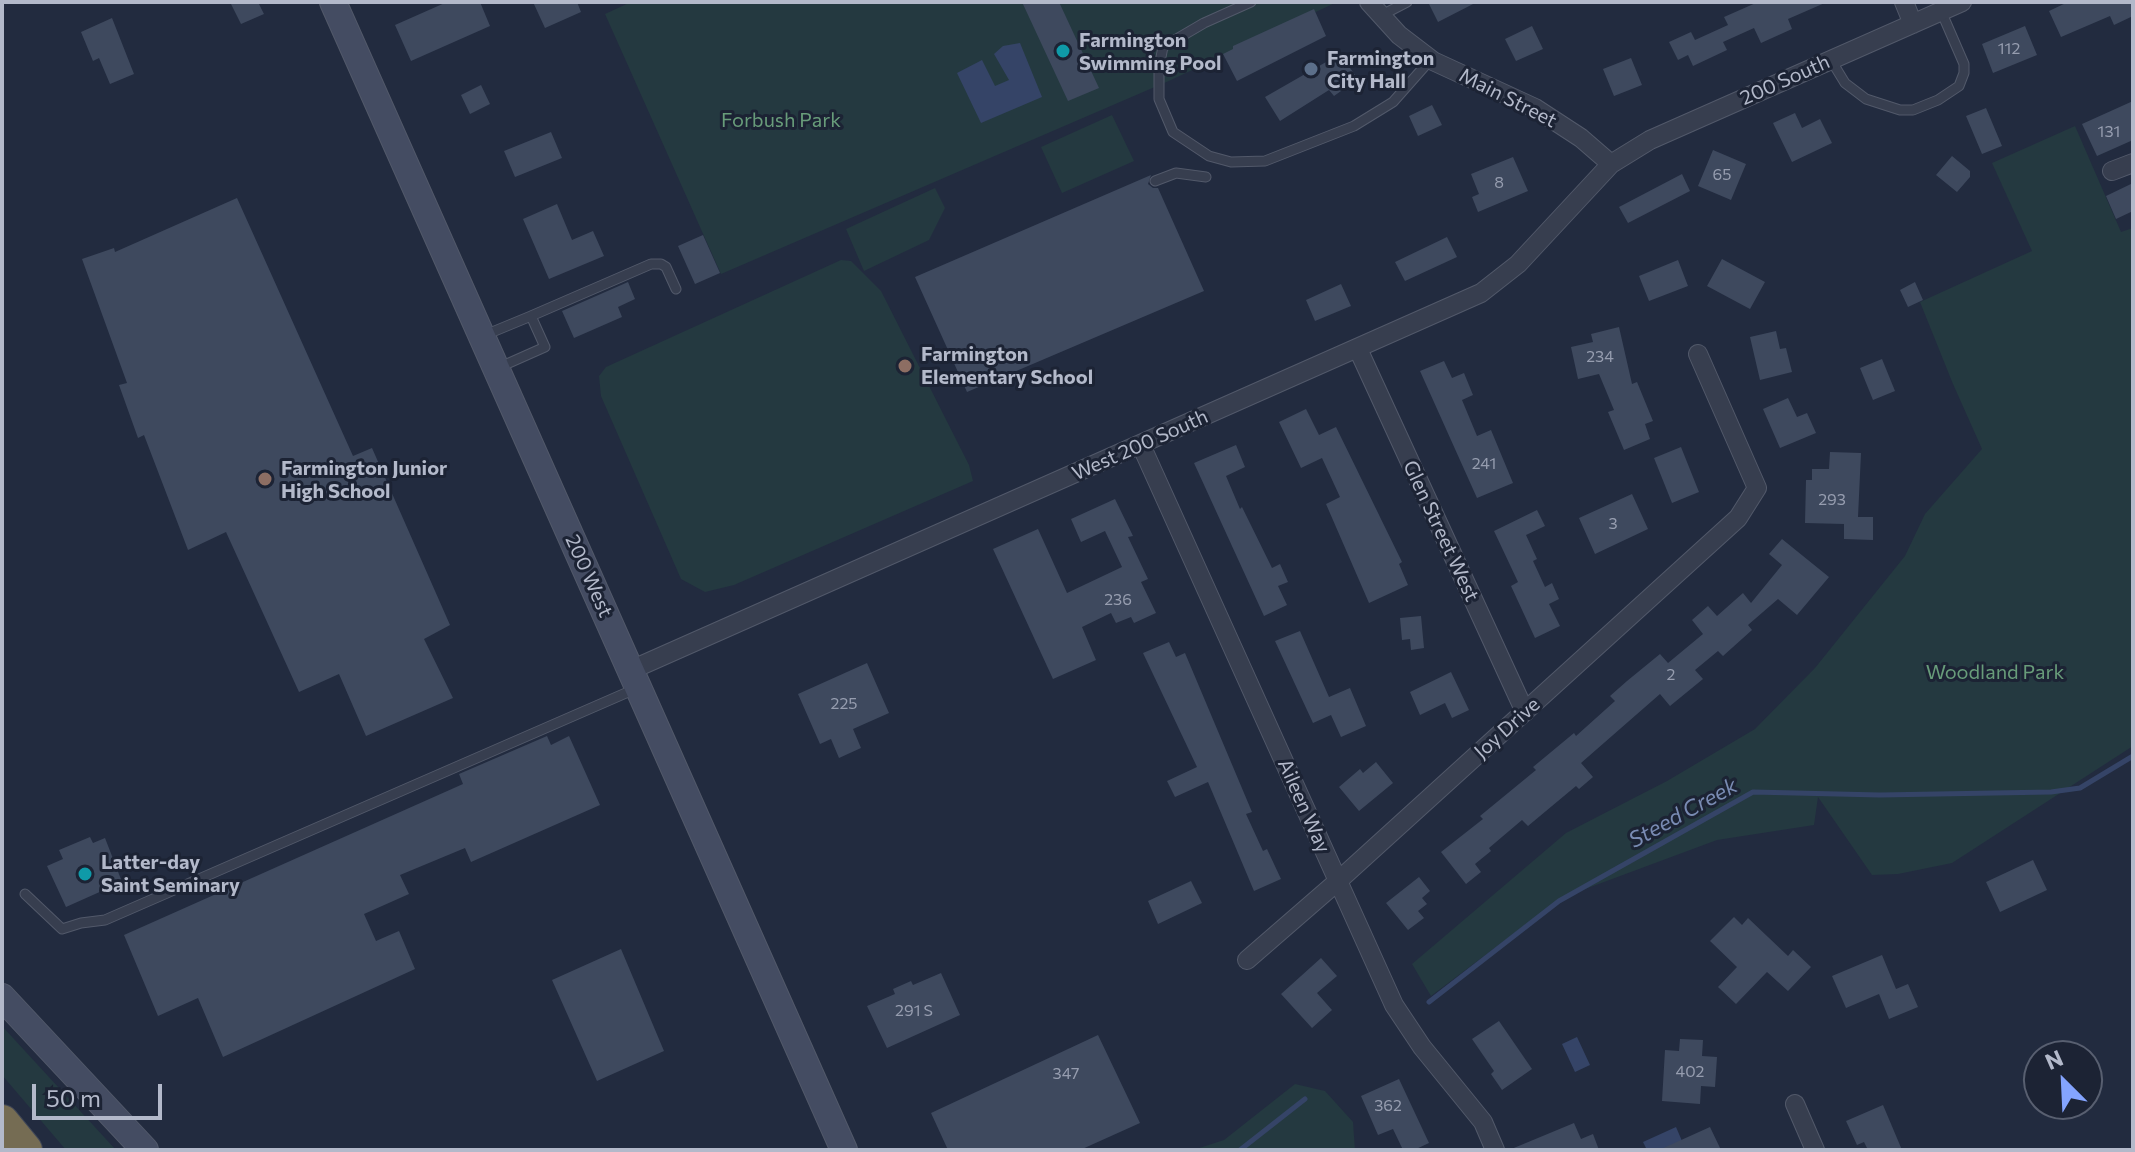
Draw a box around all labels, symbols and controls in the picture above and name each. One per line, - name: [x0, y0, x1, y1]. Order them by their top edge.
- place label: Farmington Swimming Pool: [1079, 28, 1222, 75]
- house number: 112: [1998, 39, 2020, 59]
- marker: Farmington Swimming Pool: [1054, 42, 1072, 60]
- place label: Farmington City Hall: [1327, 46, 1434, 93]
- street label: 200 South: [1737, 50, 1833, 110]
- marker: Farmington City Hall: [1302, 60, 1320, 78]
- street label: Main Street: [1455, 63, 1561, 133]
- park label: Forbush Park: [721, 108, 841, 132]
- house number: 131: [2098, 122, 2120, 142]
- house number: 65: [1713, 165, 1731, 185]
- house number: 8: [1494, 173, 1504, 193]
- place label: Farmington Elementary School: [921, 342, 1093, 389]
- house number: 234: [1586, 347, 1614, 367]
- marker: Farmington Elementary School: [896, 357, 914, 375]
- street label: West 200 South: [1068, 404, 1212, 486]
- house number: 241: [1472, 454, 1496, 474]
- place label: Farmington Junior High School: [281, 456, 447, 503]
- street label: Glen Street West: [1398, 457, 1484, 605]
- marker: Farmington Junior High School: [256, 470, 274, 488]
- house number: 293: [1818, 490, 1846, 510]
- house number: 3: [1608, 514, 1618, 534]
- street label: 200 West: [560, 531, 618, 621]
- house number: 236: [1104, 590, 1132, 610]
- park label: Woodland Park: [1926, 660, 2064, 684]
- house number: 2: [1667, 665, 1675, 685]
- street label: Joy Drive: [1469, 692, 1545, 764]
- house number: 225: [831, 694, 857, 714]
- street label: Aileen Way: [1273, 755, 1335, 857]
- water label: Steed Creek: [1624, 772, 1742, 854]
- place label: Latter-day Saint Seminary: [101, 850, 240, 897]
- marker: Latter-day Saint Seminary: [76, 865, 94, 883]
- house number: 291 S: [895, 1001, 933, 1021]
- north arrow: [2023, 1040, 2103, 1120]
- text: N: [2041, 1044, 2067, 1075]
- house number: 402: [1676, 1062, 1704, 1082]
- house number: 347: [1053, 1064, 1079, 1084]
- scale bar: [36, 1068, 166, 1118]
- text: 50 m: [46, 1083, 101, 1112]
- house number: 362: [1374, 1096, 1402, 1116]

